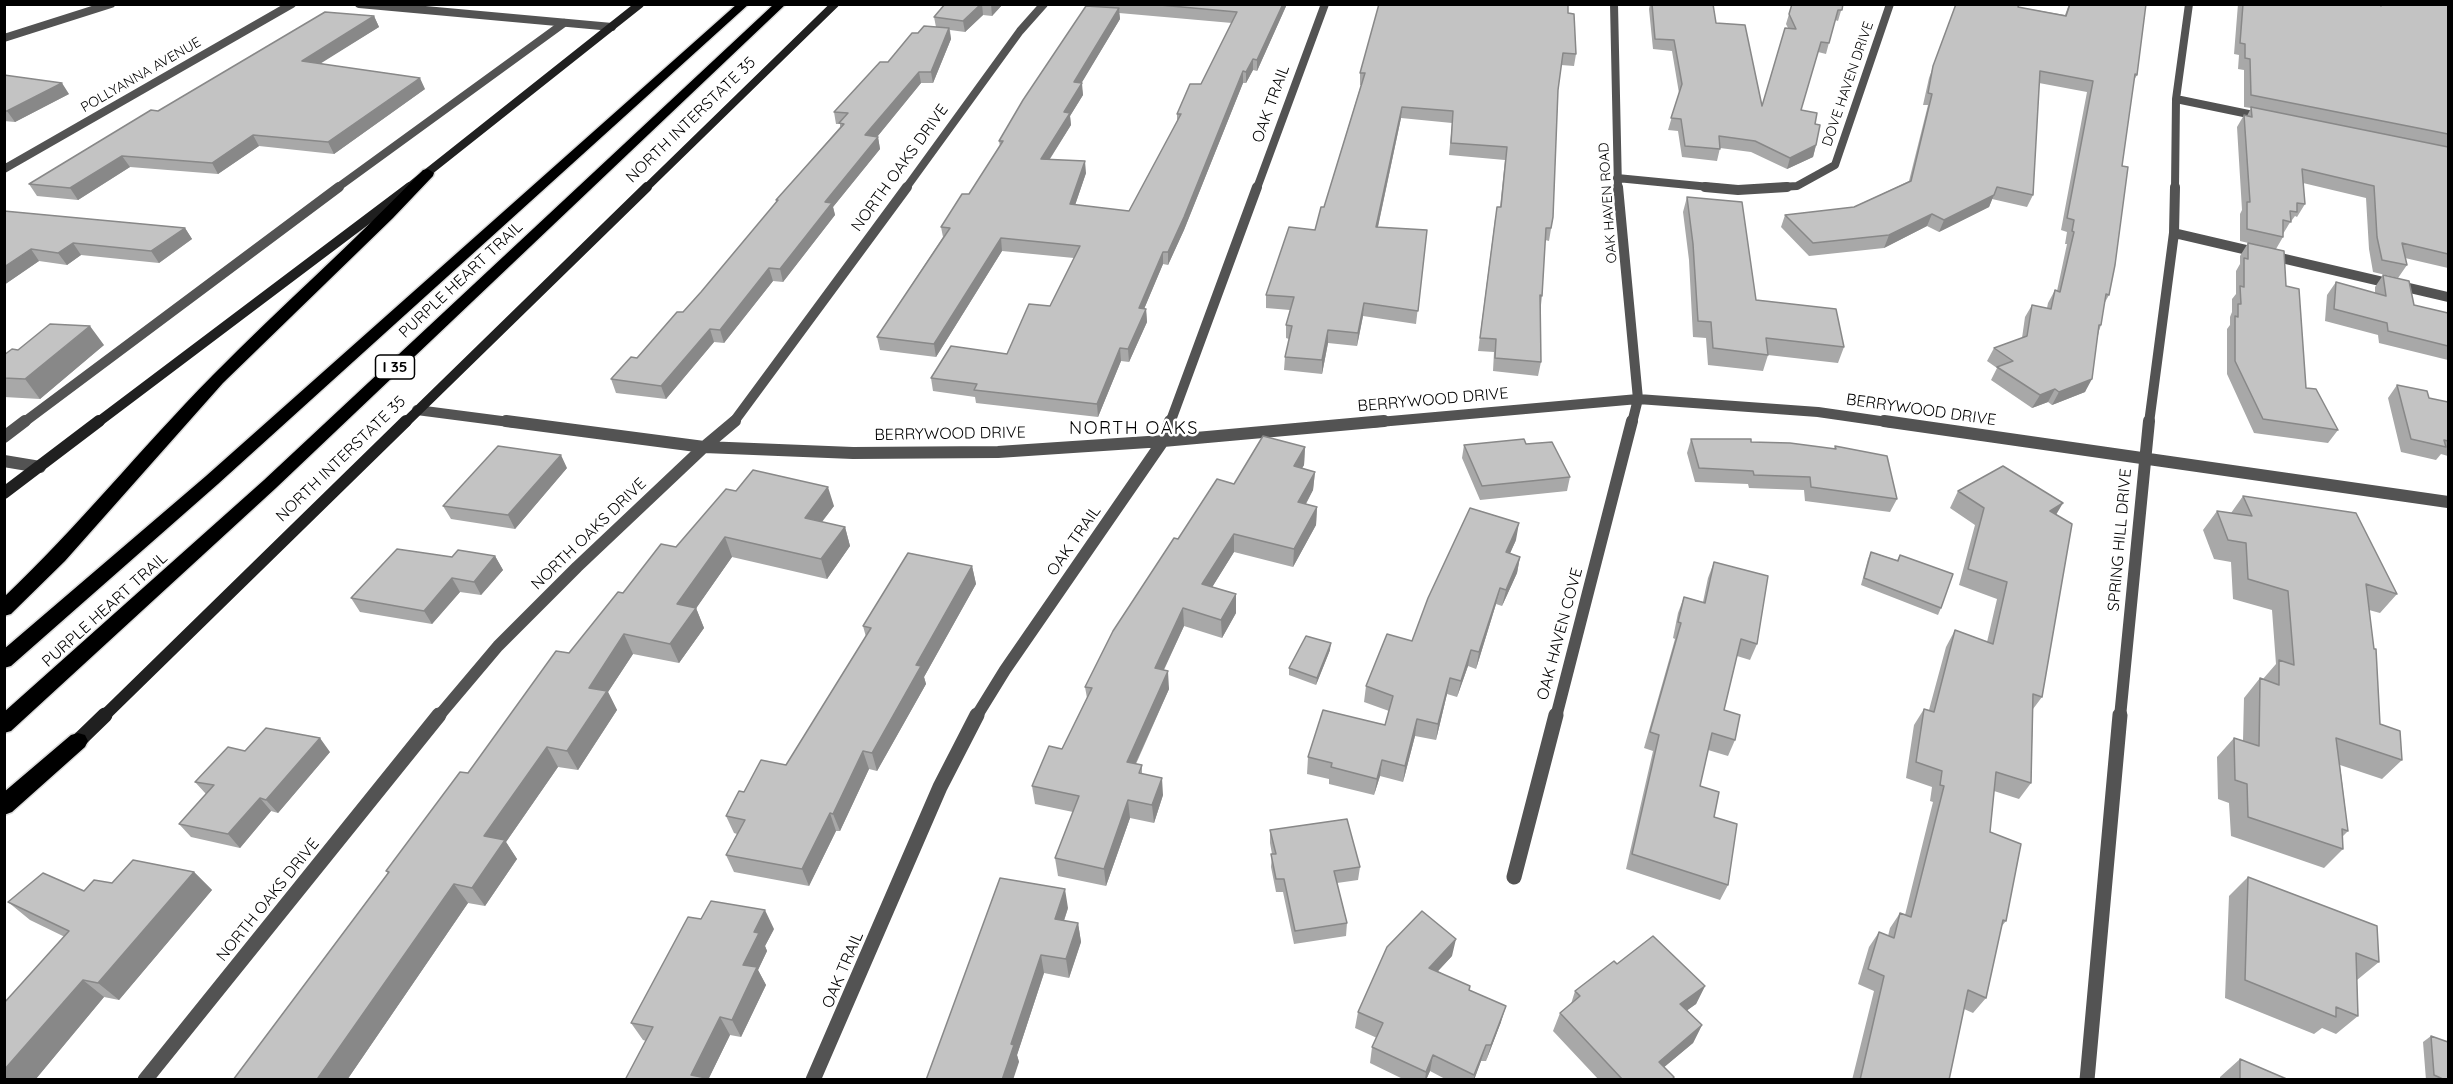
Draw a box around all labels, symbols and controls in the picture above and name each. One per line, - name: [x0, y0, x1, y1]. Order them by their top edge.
- street label: DOVE HAVEN DRIVE: [1819, 19, 1877, 149]
- street label: POLLYANNA AVENUE: [78, 34, 204, 116]
- street label: NORTH INTERSTATE 35: [622, 53, 760, 187]
- street label: OAK TRAIL: [1248, 63, 1294, 145]
- street label: NORTH OAKS DRIVE: [847, 101, 953, 235]
- street label: OAK HAVEN ROAD: [1595, 142, 1621, 264]
- street label: PURPLE HEART TRAIL: [395, 218, 527, 342]
- road number: I 35: [376, 355, 414, 379]
- street label: BERRYWOOD DRIVE: [1357, 384, 1509, 416]
- street label: BERRYWOOD DRIVE: [1845, 390, 1997, 430]
- street label: NORTH INTERSTATE 35: [272, 392, 410, 526]
- district label: NORTH OAKS: [1069, 418, 1199, 440]
- street label: BERRYWOOD DRIVE: [874, 423, 1026, 445]
- street label: SPRING HILL DRIVE: [2104, 468, 2136, 612]
- street label: NORTH OAKS DRIVE: [528, 474, 650, 594]
- street label: OAK TRAIL: [1043, 502, 1105, 580]
- street label: PURPLE HEART TRAIL: [38, 549, 172, 671]
- street label: OAK HAVEN COVE: [1533, 566, 1587, 702]
- street label: NORTH OAKS DRIVE: [213, 835, 323, 965]
- street label: OAK TRAIL: [818, 929, 868, 1011]

